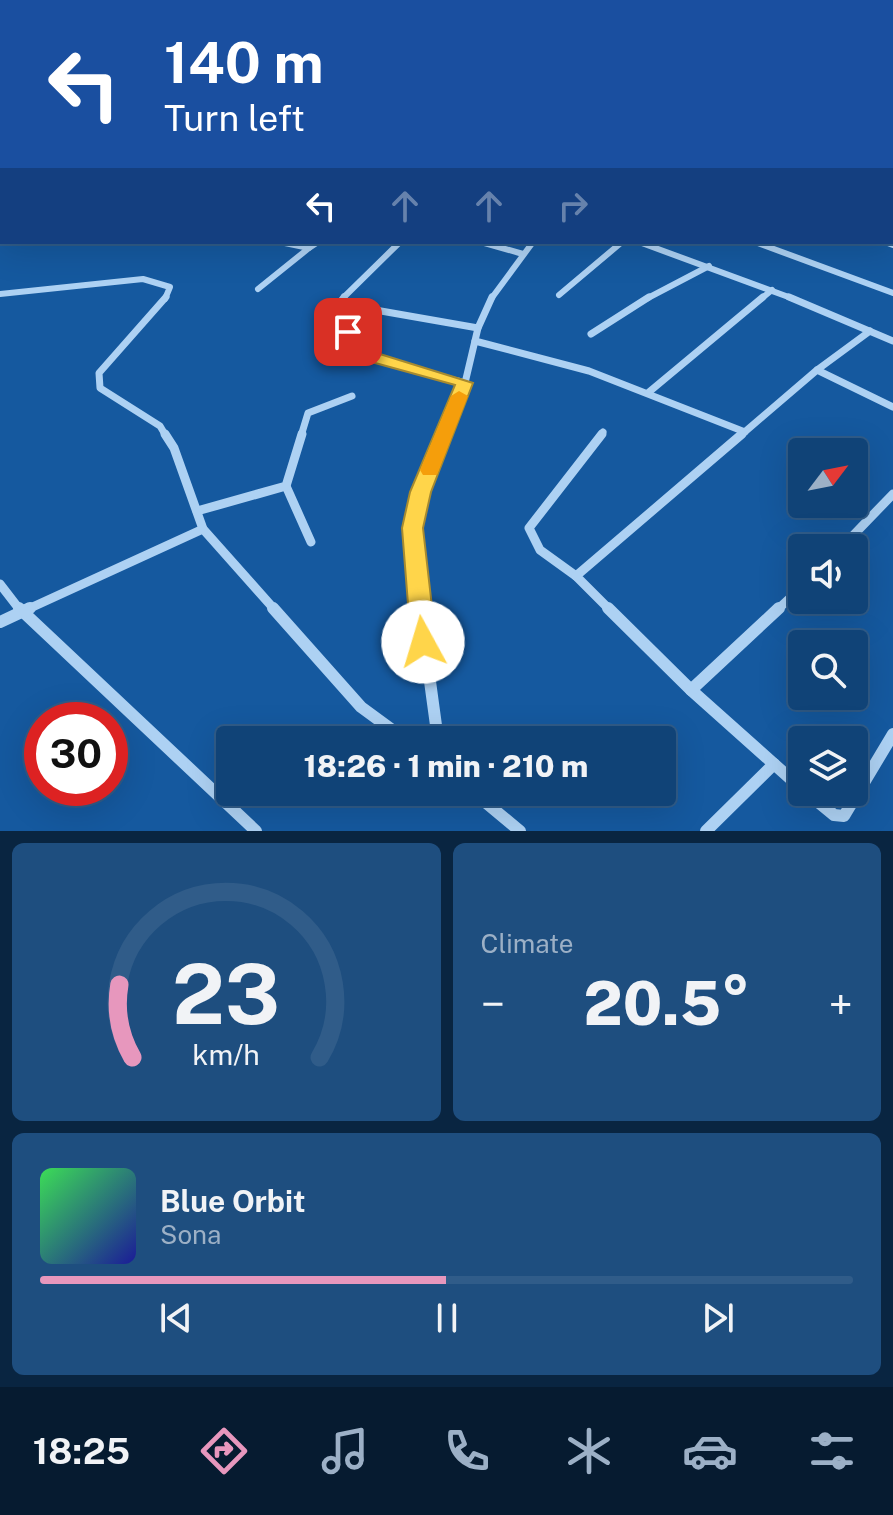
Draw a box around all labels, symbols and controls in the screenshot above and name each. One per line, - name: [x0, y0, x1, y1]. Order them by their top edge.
- text: 140 m: [164, 30, 324, 96]
- icon: left: [32, 32, 136, 136]
- text: Turn left: [164, 97, 305, 139]
- icon: left: [299, 184, 343, 228]
- icon: ahead: [383, 184, 427, 228]
- icon: ahead: [467, 184, 511, 228]
- icon: right: [551, 184, 595, 228]
- pin: [314, 298, 382, 366]
- icon: arrive: [326, 310, 370, 354]
- north arrow: [788, 438, 868, 518]
- map controls: [788, 438, 868, 806]
- button: sound: [788, 534, 868, 614]
- position arrow: [381, 600, 465, 684]
- button: search: [788, 630, 868, 710]
- speed limit sign: 30: [24, 702, 128, 806]
- button: layers: [788, 726, 868, 806]
- text: 18:26 · 1 min · 210 m: [304, 748, 588, 784]
- text: Climate: [481, 928, 574, 959]
- text: 23: [172, 945, 280, 1043]
- text: 20.5°: [584, 968, 750, 1039]
- text: −: [481, 978, 505, 1030]
- text: +: [829, 978, 853, 1030]
- text: km/h: [193, 1038, 260, 1071]
- text: Blue Orbit: [160, 1183, 306, 1219]
- text: Sona: [160, 1219, 221, 1250]
- icon: previous: [154, 1296, 198, 1340]
- icon: pause: [425, 1296, 469, 1340]
- icon: next: [696, 1296, 740, 1340]
- icon: directions: [196, 1423, 252, 1479]
- icon: music: [317, 1423, 373, 1479]
- icon: phone: [439, 1423, 495, 1479]
- icon: climate: [561, 1423, 617, 1479]
- icon: car: [682, 1423, 738, 1479]
- icon: filters: [804, 1423, 860, 1479]
- text: 18:25: [33, 1430, 130, 1472]

